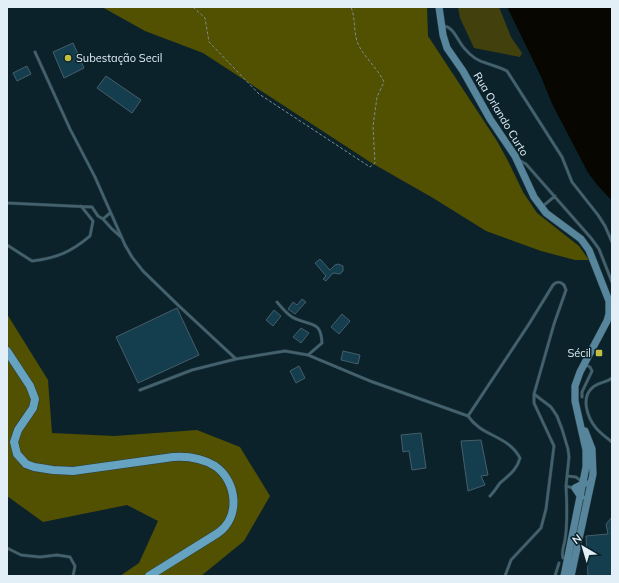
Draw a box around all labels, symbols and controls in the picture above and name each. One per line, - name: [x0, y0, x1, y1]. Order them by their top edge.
- place label: Subestação Secil: [76, 51, 162, 65]
- marker: Subestação Secil: [63, 53, 73, 63]
- street label: Rua Orlando Curto: [470, 69, 532, 159]
- place label: Sécil: [567, 346, 591, 360]
- marker: Sécil: [594, 348, 604, 358]
- north arrow: [563, 527, 603, 567]
- text: N: [569, 531, 584, 547]

